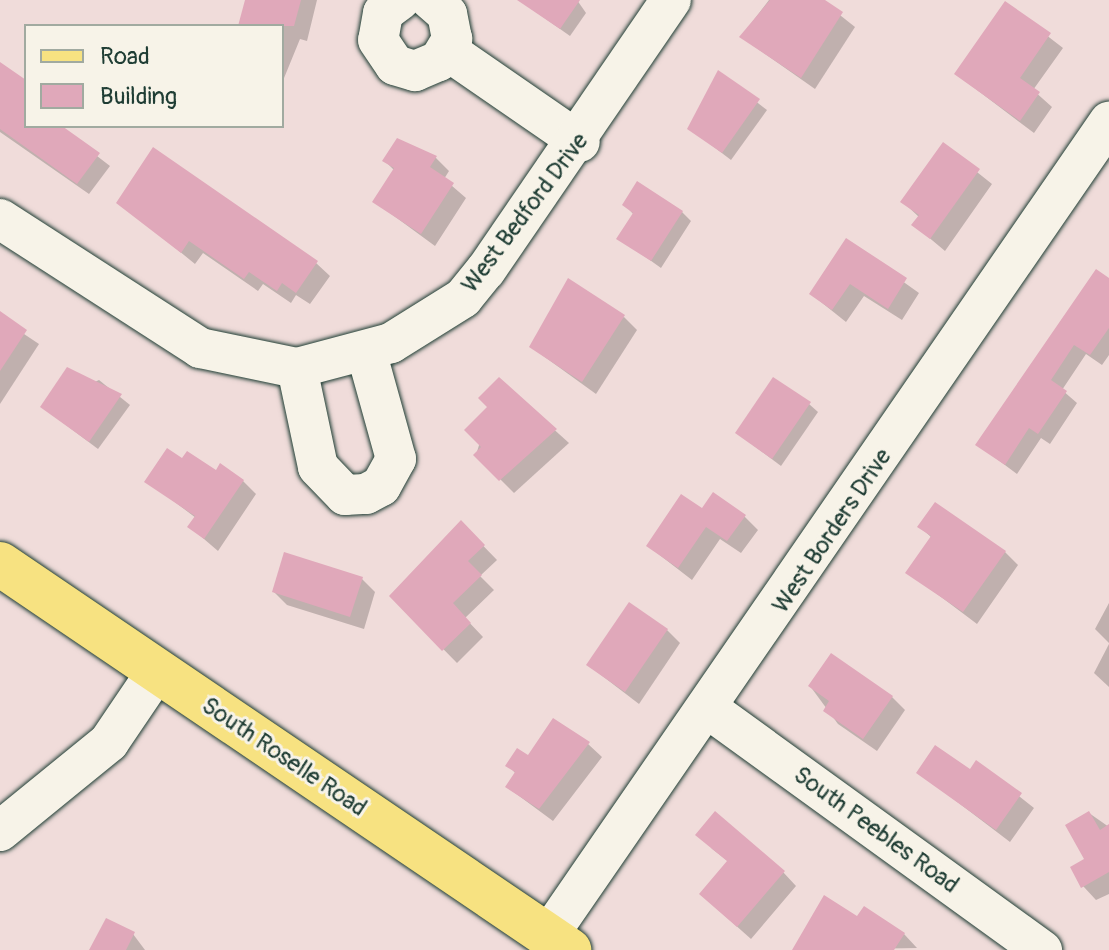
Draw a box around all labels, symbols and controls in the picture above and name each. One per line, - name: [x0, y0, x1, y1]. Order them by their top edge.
- legend: [24, 24, 284, 128]
- text: Road: [100, 42, 150, 71]
- text: Building: [100, 82, 177, 111]
- street label: West Bedford Drive: [456, 127, 594, 299]
- street label: West Borders Drive: [766, 443, 898, 619]
- street label: South Roselle Road: [196, 691, 372, 823]
- street label: South Peebles Road: [788, 760, 964, 900]

